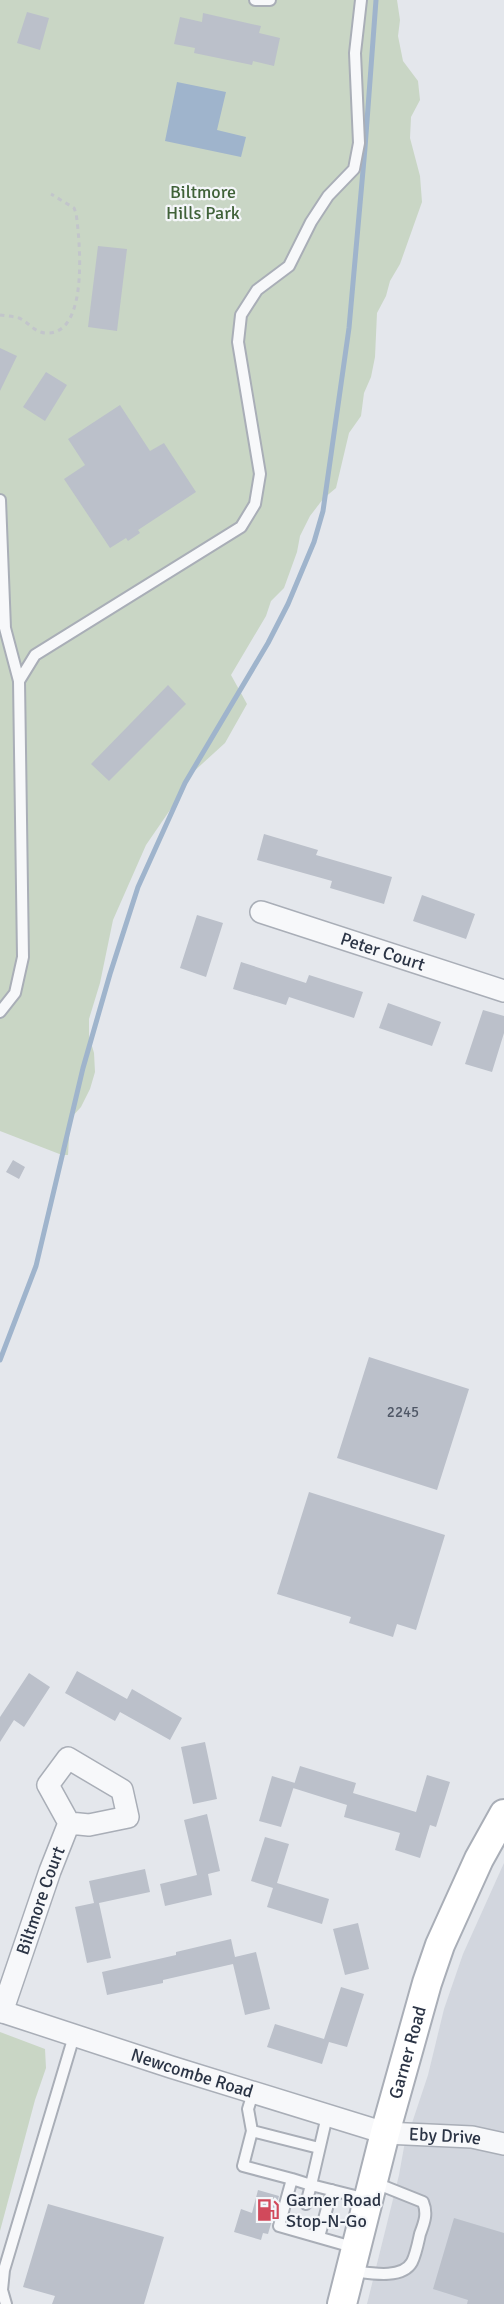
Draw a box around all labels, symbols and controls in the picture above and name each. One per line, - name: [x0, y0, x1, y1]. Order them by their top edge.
- park label: Biltmore Hills Park: [166, 181, 240, 224]
- street label: Peter Court: [338, 928, 428, 976]
- house number: 2245: [387, 1403, 419, 1421]
- street label: Biltmore Court: [11, 1843, 70, 1958]
- street label: Garner Road: [384, 2004, 431, 2101]
- street label: Newcombe Road: [128, 2044, 256, 2103]
- street label: Eby Drive: [408, 2123, 483, 2150]
- place label: Garner Road Stop-N-Go: [286, 2189, 381, 2232]
- fuel station icon: Garner Road Stop-N-Go: [255, 2197, 281, 2223]

